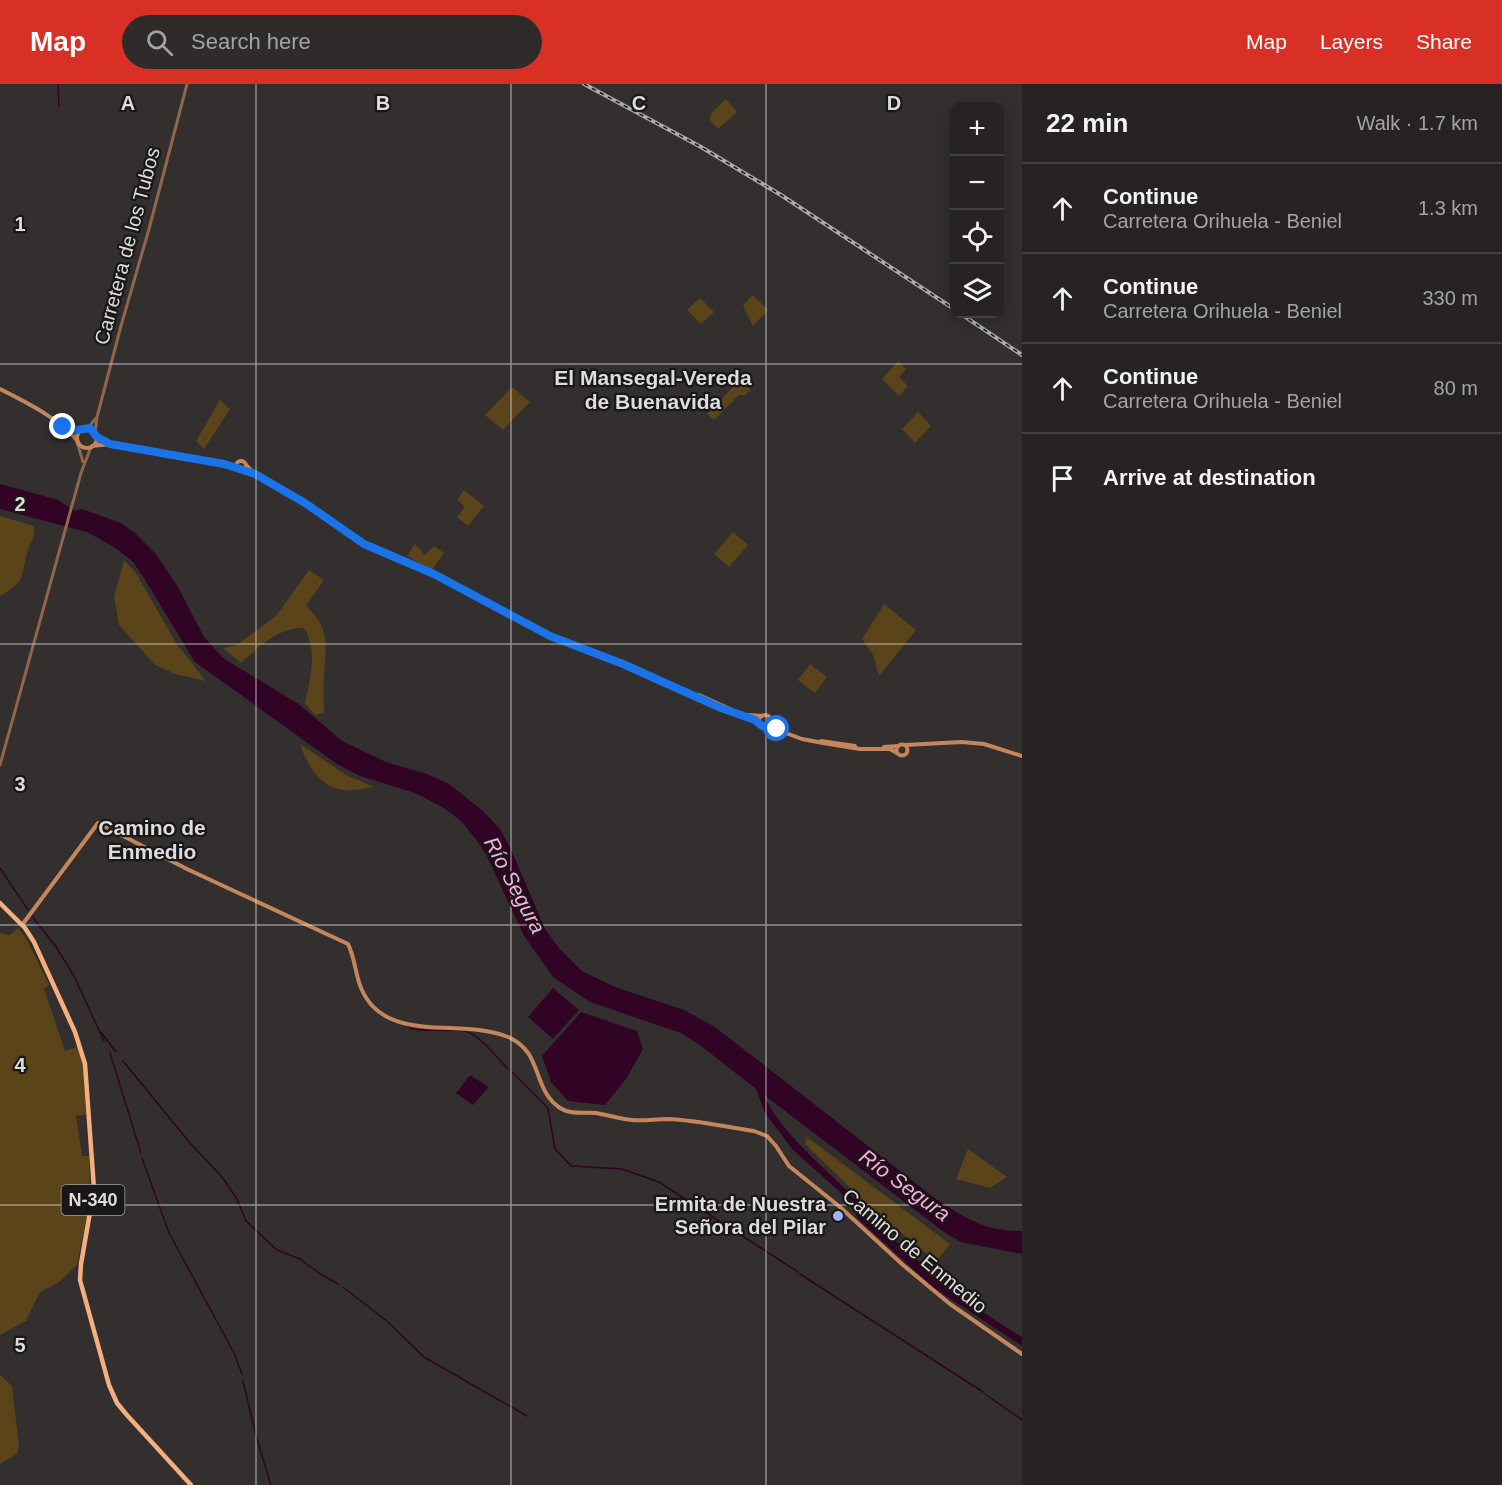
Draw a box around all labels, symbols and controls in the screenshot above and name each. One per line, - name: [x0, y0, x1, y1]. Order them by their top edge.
- search box: [122, 15, 542, 69]
- text: Map: [30, 26, 86, 57]
- icon: search: [143, 26, 176, 59]
- text: Search here: [191, 29, 311, 54]
- text: Map: [1246, 30, 1287, 53]
- text: Layers: [1320, 30, 1383, 53]
- text: Share: [1416, 30, 1472, 53]
- text: A: [121, 92, 135, 114]
- text: B: [376, 92, 390, 114]
- text: C: [632, 92, 646, 114]
- text: D: [887, 92, 901, 114]
- map controls: [950, 102, 1004, 318]
- button: +: [950, 102, 1004, 156]
- text: 22 min: [1046, 108, 1128, 138]
- text: Walk · 1.7 km: [1357, 112, 1478, 134]
- street label: Carretera de los Tubos: [90, 145, 164, 347]
- button: −: [950, 156, 1004, 210]
- text: Continue: [1103, 184, 1198, 209]
- icon: ahead: [1046, 192, 1079, 225]
- text: 1.3 km: [1418, 197, 1478, 219]
- button: locate: [950, 210, 1004, 264]
- text: Carretera Orihuela - Beniel: [1103, 210, 1342, 232]
- text: 1: [14, 213, 26, 235]
- button: layers: [950, 264, 1004, 318]
- text: Continue: [1103, 274, 1198, 299]
- icon: ahead: [1046, 282, 1079, 315]
- text: 330 m: [1422, 287, 1478, 309]
- text: Carretera Orihuela - Beniel: [1103, 300, 1342, 322]
- text: Continue: [1103, 364, 1198, 389]
- district label: El Mansegal-Vereda de Buenavida: [554, 366, 752, 413]
- icon: ahead: [1046, 372, 1079, 405]
- text: 80 m: [1434, 377, 1478, 399]
- text: Carretera Orihuela - Beniel: [1103, 390, 1342, 412]
- route end: [49, 413, 75, 439]
- icon: arrive: [1046, 462, 1079, 495]
- text: Arrive at destination: [1103, 465, 1316, 490]
- text: 2: [14, 493, 26, 515]
- route start: [763, 715, 789, 741]
- text: 3: [14, 773, 26, 795]
- district label: Camino de Enmedio: [98, 816, 206, 863]
- water label: Río Segura: [480, 833, 550, 937]
- text: 4: [14, 1054, 26, 1076]
- water label: Río Segura: [855, 1144, 955, 1226]
- street label: Camino de Enmedio: [839, 1184, 991, 1318]
- road number: N-340: [62, 1185, 124, 1215]
- place label: Ermita de Nuestra Señora del Pilar: [655, 1193, 827, 1238]
- marker: Ermita de Nuestra Señora del Pilar: [831, 1209, 845, 1223]
- text: 5: [14, 1334, 26, 1356]

